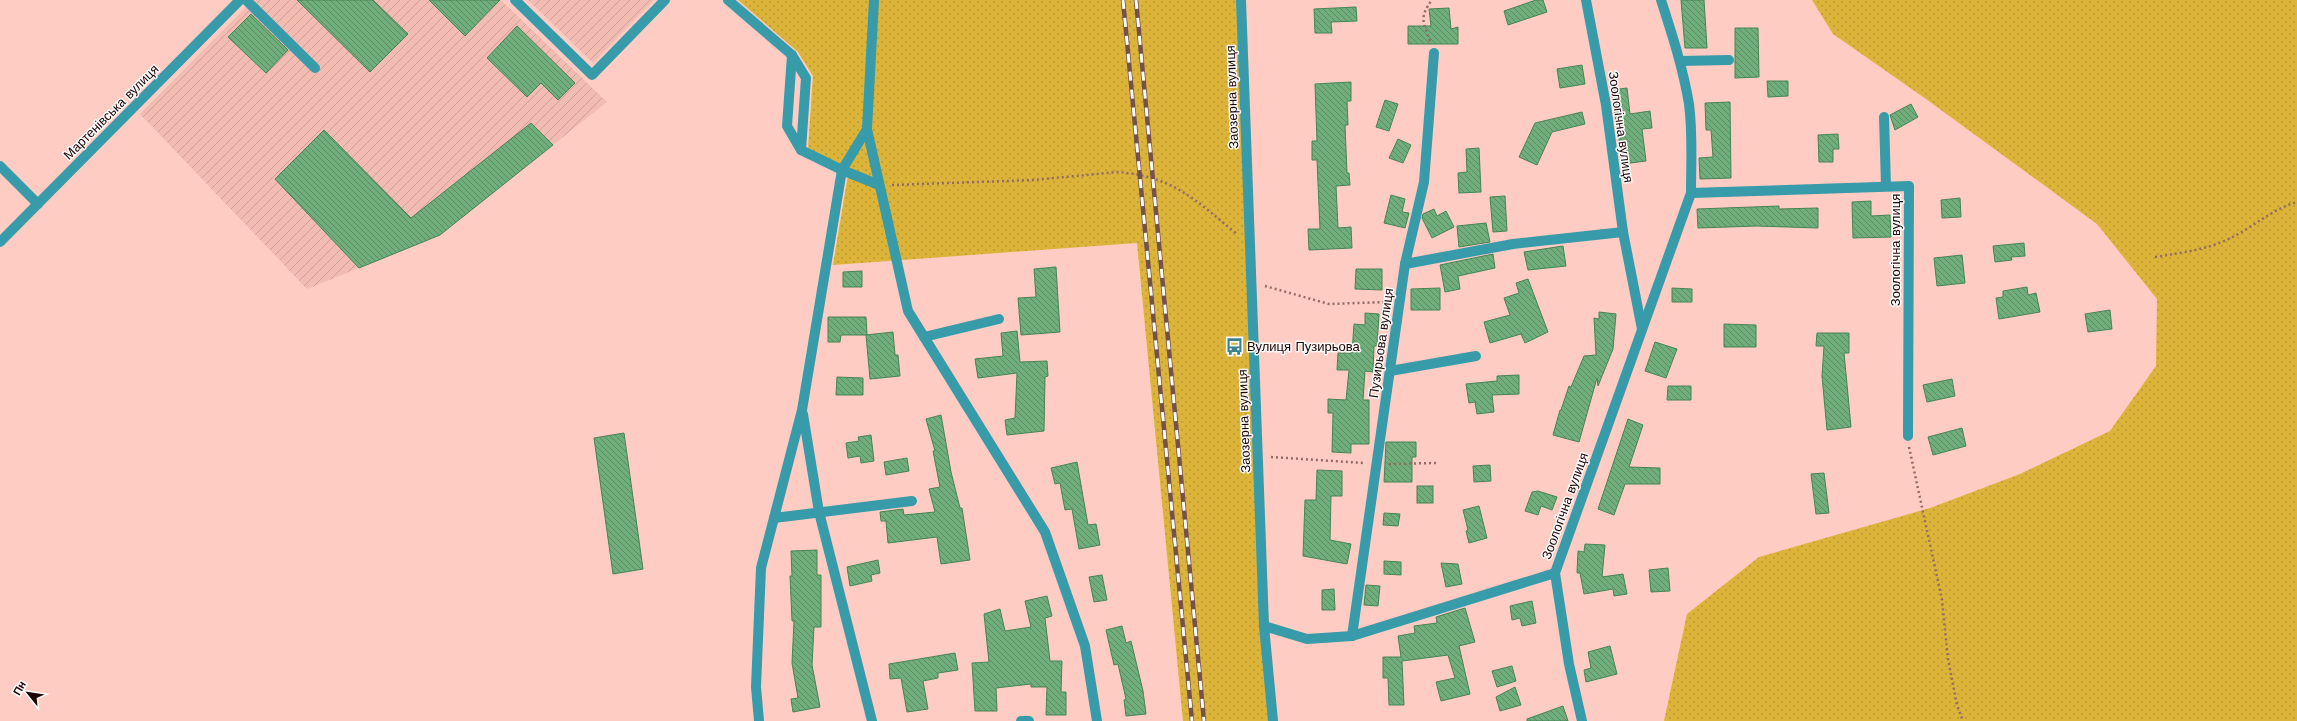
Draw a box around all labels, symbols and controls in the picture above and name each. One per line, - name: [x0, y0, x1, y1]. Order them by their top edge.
- street label: Заозерна вулиця: [1223, 45, 1241, 149]
- street label: Мартенівська вулиця: [60, 61, 162, 163]
- street label: Зоологічна вулиця: [1606, 70, 1636, 184]
- street label: Зоологічна вулиця: [1888, 194, 1903, 306]
- street label: Пузирьова вулиця: [1366, 287, 1396, 399]
- bus stop icon: Вулиця Пузирьова: [1224, 336, 1244, 356]
- place label: Вулиця Пузирьова: [1247, 339, 1361, 354]
- street label: Заозерна вулиця: [1235, 369, 1253, 473]
- street label: Зоологічна вулиця: [1539, 451, 1591, 561]
- north arrow: [8, 673, 48, 713]
- text: Пн: [11, 679, 29, 698]

